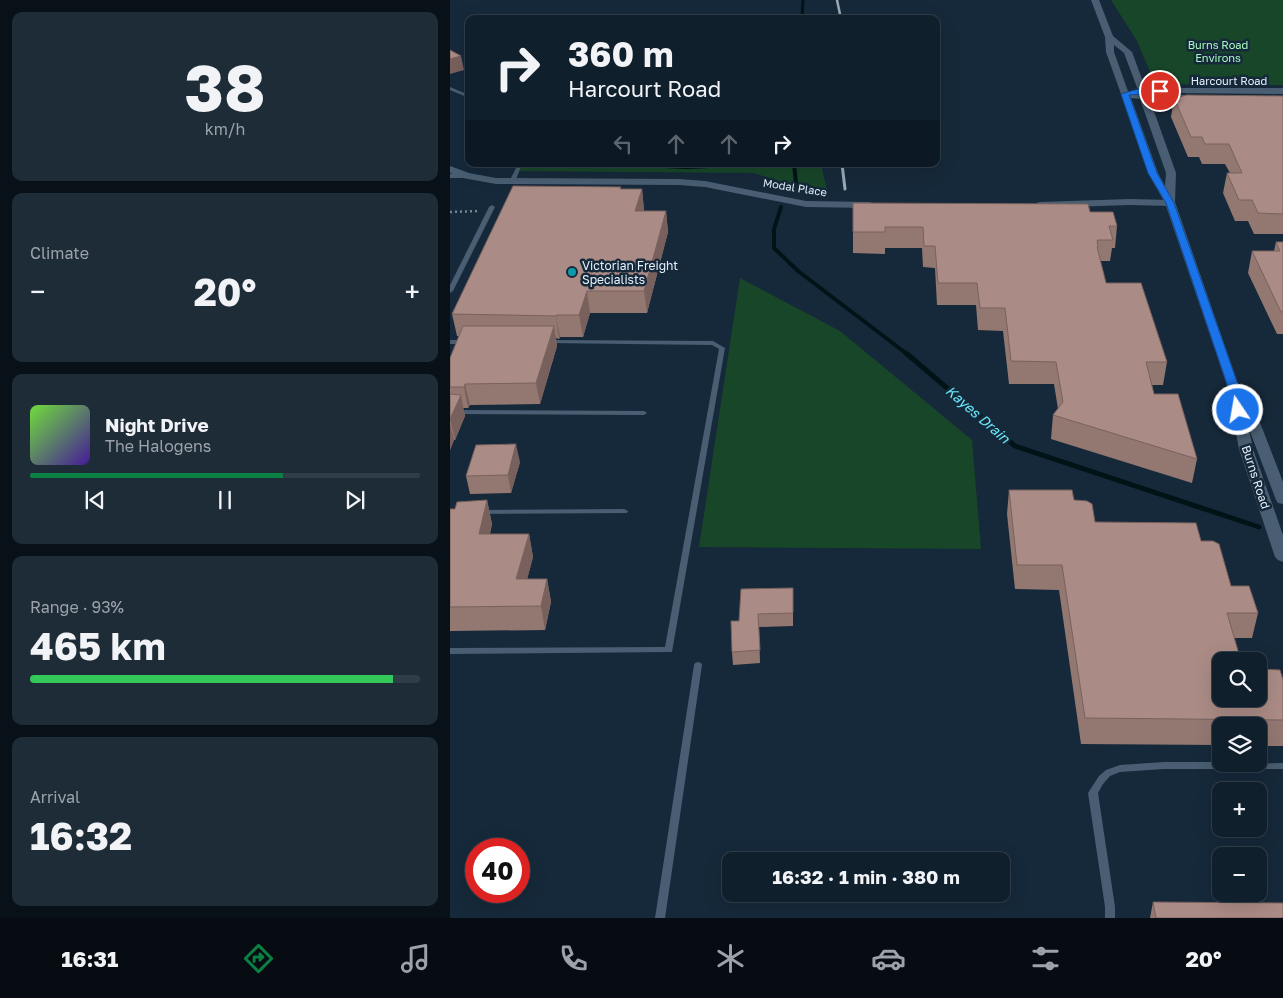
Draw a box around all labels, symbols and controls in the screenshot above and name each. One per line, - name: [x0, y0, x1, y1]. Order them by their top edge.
- text: 360 m: [568, 33, 674, 75]
- icon: right: [485, 35, 550, 100]
- park label: Burns Road Environs: [1188, 38, 1248, 64]
- text: 38: [184, 47, 266, 125]
- pin: [1139, 70, 1181, 112]
- street label: Harcourt Road: [1191, 74, 1267, 87]
- text: Harcourt Road: [568, 75, 721, 102]
- icon: arrive: [1146, 77, 1174, 105]
- text: km/h: [205, 119, 245, 139]
- icon: left: [609, 130, 637, 158]
- icon: ahead: [662, 130, 690, 158]
- icon: ahead: [715, 130, 743, 158]
- icon: right: [768, 130, 796, 158]
- street label: Modal Place: [762, 176, 828, 198]
- text: Climate: [30, 243, 89, 263]
- place label: Victorian Freight Specialists: [582, 258, 678, 287]
- marker: Victorian Freight Specialists: [566, 266, 578, 278]
- text: 20°: [194, 269, 256, 314]
- text: −: [30, 275, 45, 308]
- text: +: [405, 275, 420, 308]
- water label: Kayes Drain: [943, 382, 1014, 447]
- position arrow: [1211, 383, 1263, 435]
- text: Night Drive: [105, 413, 209, 436]
- text: The Halogens: [105, 436, 211, 456]
- street label: Burns Road: [1239, 443, 1273, 511]
- icon: previous: [81, 486, 109, 514]
- icon: pause: [211, 486, 239, 514]
- icon: next: [341, 486, 369, 514]
- text: Range · 93%: [30, 597, 124, 617]
- text: 465 km: [30, 623, 166, 668]
- map controls: [1212, 652, 1267, 902]
- button: search: [1212, 652, 1267, 707]
- button: layers: [1212, 717, 1267, 772]
- button: +: [1212, 782, 1267, 837]
- text: Arrival: [30, 787, 80, 807]
- text: 16:32: [30, 813, 132, 858]
- speed limit sign: 40: [465, 838, 530, 903]
- button: −: [1212, 847, 1267, 902]
- text: 16:32 · 1 min · 380 m: [772, 865, 960, 888]
- icon: directions: [241, 941, 276, 976]
- icon: music: [398, 941, 433, 976]
- icon: phone: [556, 941, 591, 976]
- icon: climate: [713, 941, 748, 976]
- icon: car: [871, 941, 906, 976]
- icon: filters: [1028, 941, 1063, 976]
- text: 16:31: [61, 945, 118, 972]
- text: 20°: [1185, 945, 1222, 972]

